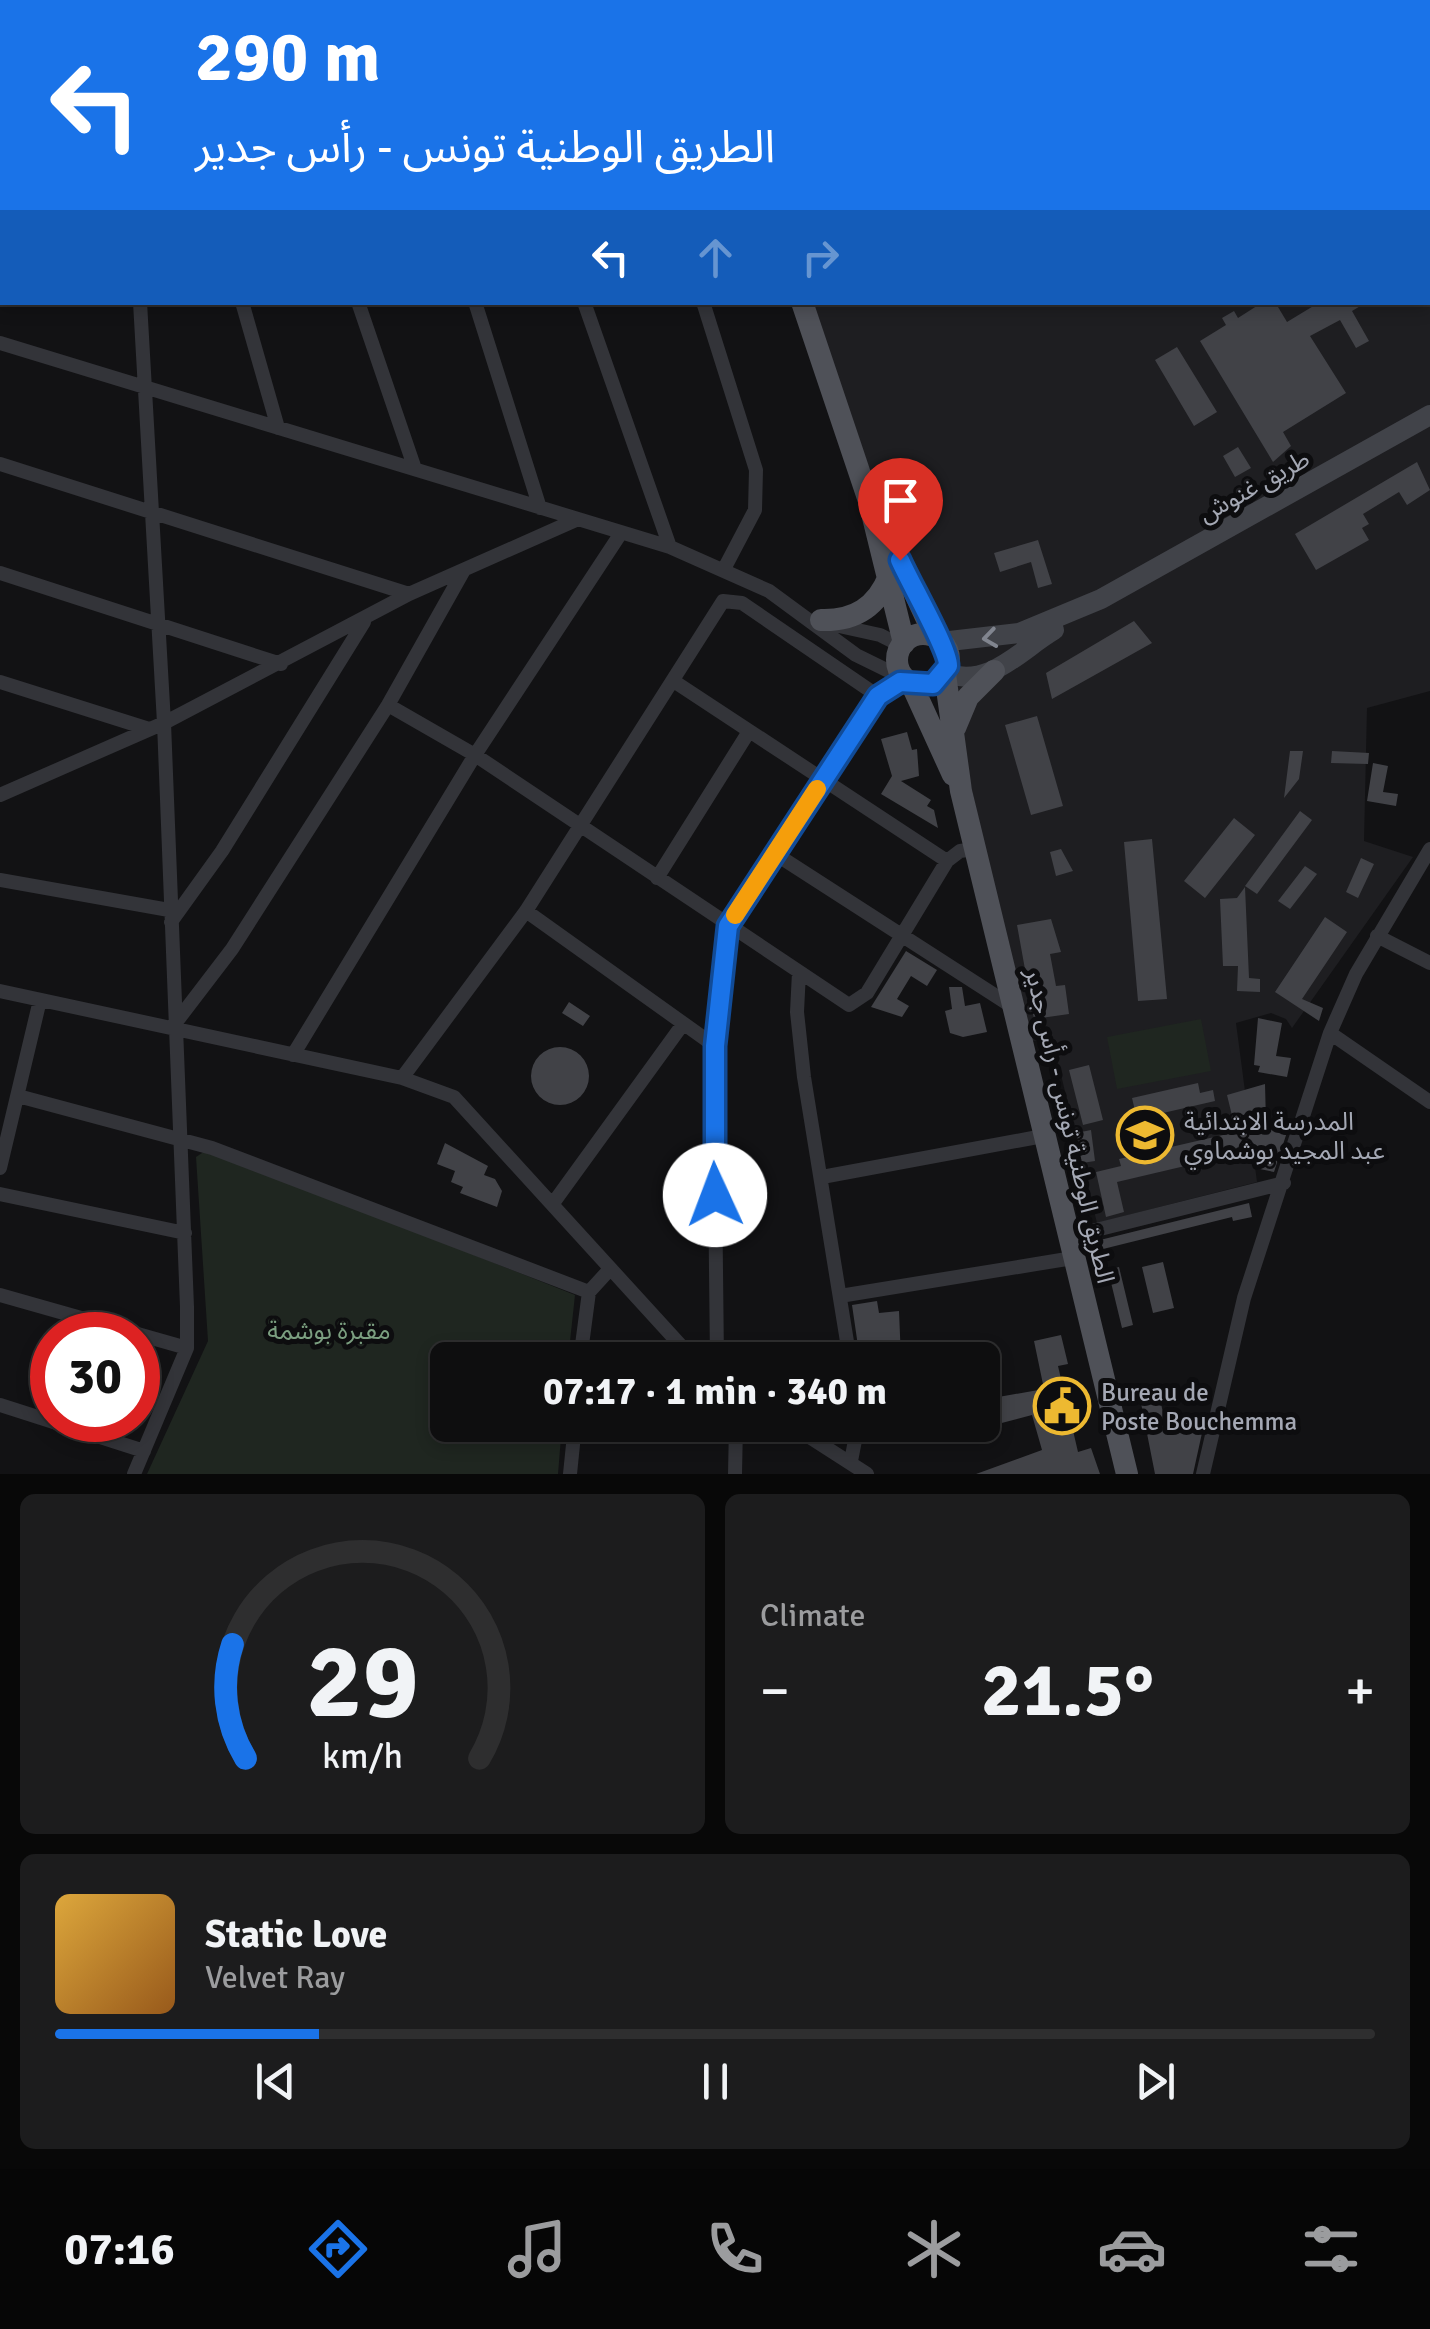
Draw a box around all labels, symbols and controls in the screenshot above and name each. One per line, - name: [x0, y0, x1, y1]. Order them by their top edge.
- text: 290 m: [195, 14, 380, 100]
- icon: left: [30, 40, 160, 170]
- text: الطريق الوطنية تونس - رأس جدير: [195, 120, 775, 175]
- icon: left: [583, 230, 638, 285]
- icon: ahead: [688, 230, 743, 285]
- icon: right: [793, 230, 848, 285]
- street label: طريق غنوش: [1193, 443, 1315, 529]
- pin: [858, 458, 943, 561]
- icon: arrive: [873, 473, 928, 528]
- one-way arrow: [981, 627, 997, 648]
- street label: الطريق الوطنية تونس - رأس جدير: [1018, 964, 1121, 1286]
- school or university icon: المدرسة الابتدائية عبد المجيد بوشماوي: [1115, 1105, 1175, 1165]
- place label: المدرسة الابتدائية عبد المجيد بوشماوي: [1184, 1106, 1385, 1169]
- position arrow: [663, 1143, 767, 1247]
- speed limit sign: 30: [30, 1312, 160, 1442]
- park label: مقبرة بوشمة: [267, 1315, 391, 1346]
- text: 07:17 · 1 min · 340 m: [543, 1368, 887, 1415]
- public building icon: Bureau de Poste Bouchemma: [1032, 1376, 1092, 1436]
- place label: Bureau de Poste Bouchemma: [1101, 1377, 1297, 1437]
- text: Climate: [760, 1596, 866, 1635]
- text: 29: [306, 1618, 419, 1746]
- text: 21.5°: [981, 1644, 1154, 1737]
- text: −: [760, 1657, 790, 1725]
- text: +: [1345, 1657, 1375, 1725]
- text: km/h: [322, 1734, 403, 1778]
- text: Static Love: [205, 1911, 387, 1958]
- text: Velvet Ray: [205, 1958, 345, 1997]
- icon: previous: [248, 2054, 303, 2109]
- icon: pause: [688, 2054, 743, 2109]
- icon: next: [1128, 2054, 1183, 2109]
- icon: directions: [303, 2214, 373, 2284]
- icon: music: [502, 2214, 572, 2284]
- icon: phone: [700, 2214, 770, 2284]
- icon: climate: [899, 2214, 969, 2284]
- icon: car: [1097, 2214, 1167, 2284]
- icon: filters: [1296, 2214, 1366, 2284]
- text: 07:16: [64, 2222, 175, 2277]

